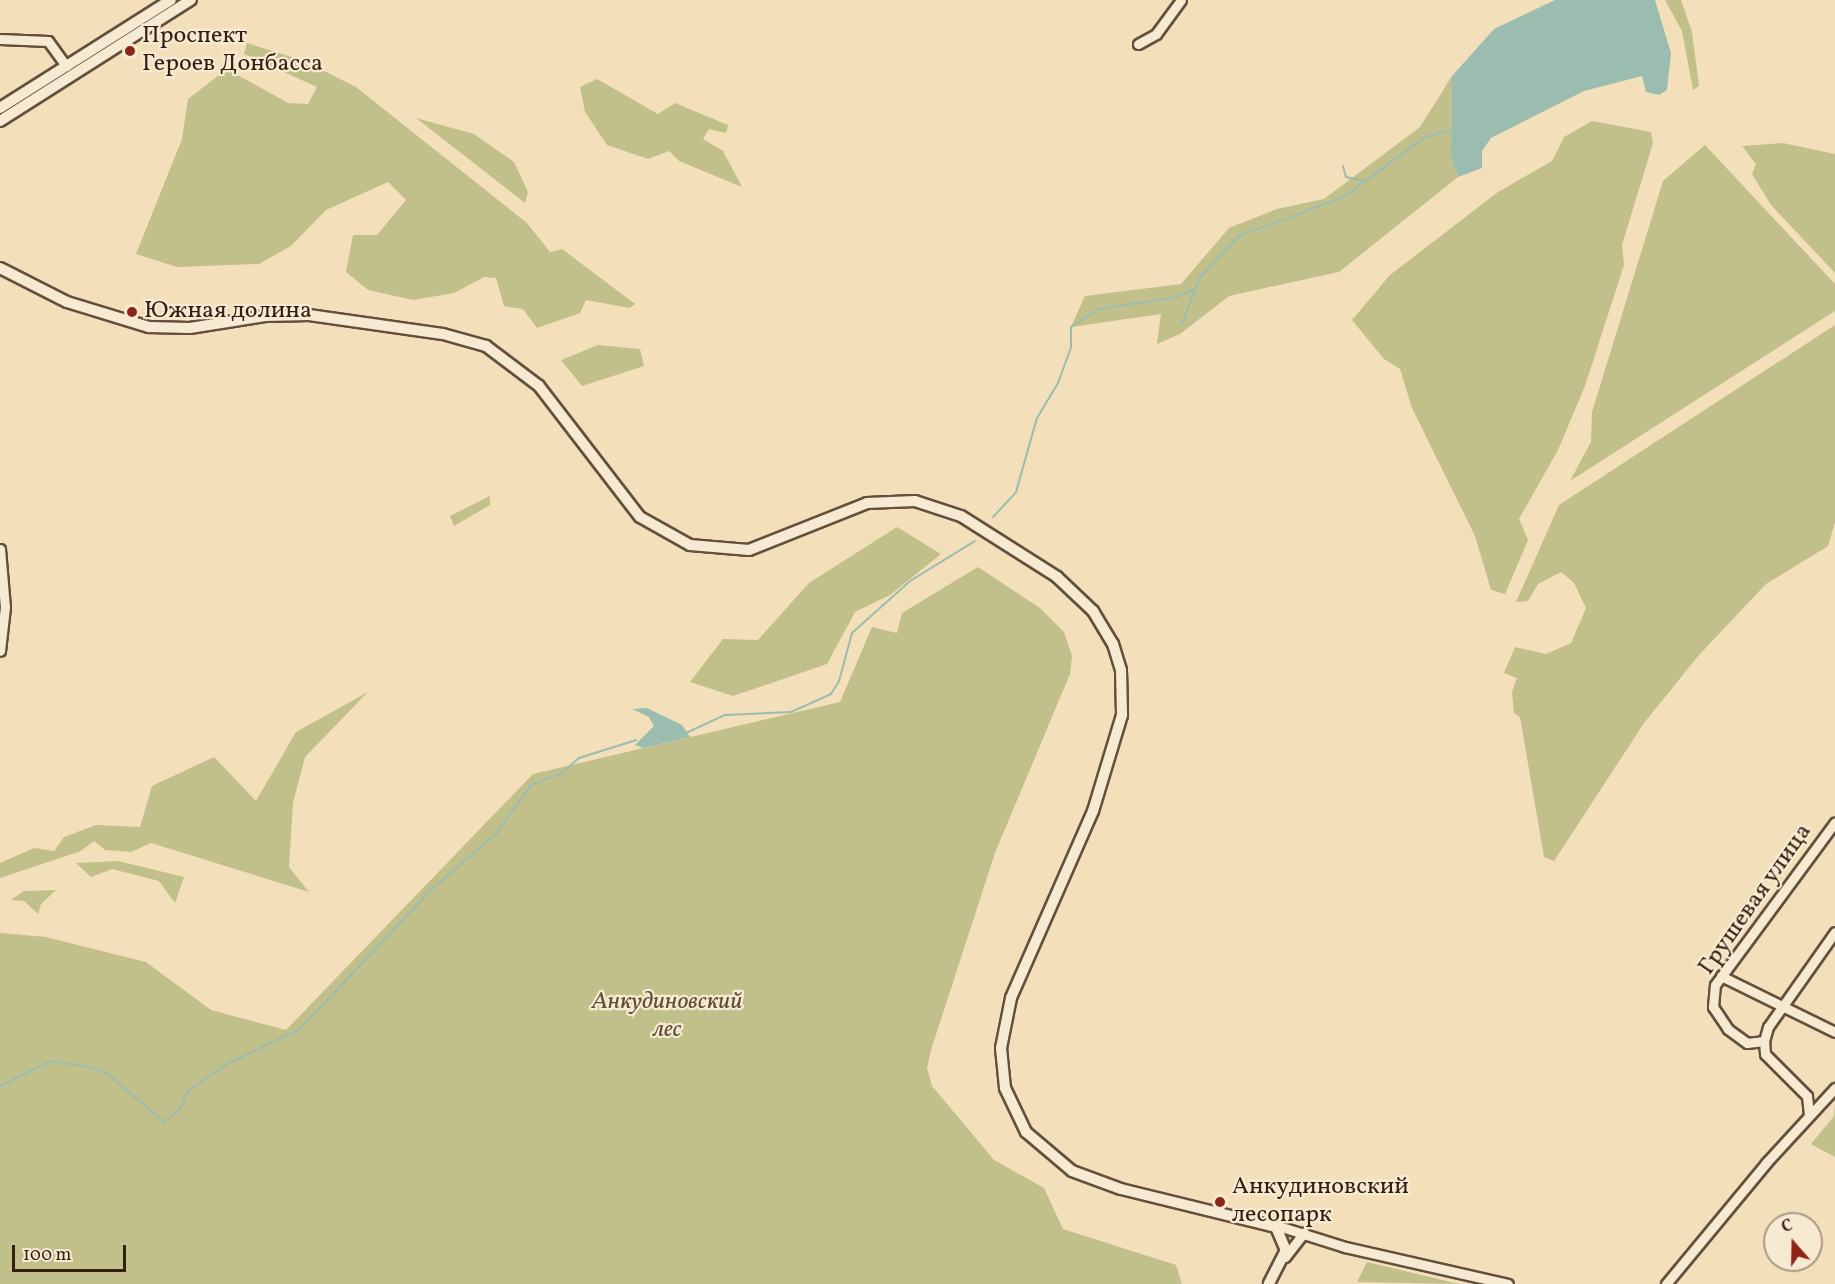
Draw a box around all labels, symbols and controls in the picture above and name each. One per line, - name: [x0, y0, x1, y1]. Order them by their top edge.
- place label: Проспект Героев Донбасса: [142, 23, 323, 79]
- marker: Проспект Героев Донбасса: [123, 44, 137, 58]
- place label: Южная долина: [144, 298, 312, 326]
- marker: Южная долина: [125, 305, 139, 319]
- street label: Грушевая улица: [1693, 819, 1819, 981]
- park label: Анкудиновский лес: [592, 989, 742, 1045]
- place label: Анкудиновский лесопарк: [1232, 1174, 1409, 1230]
- marker: Анкудиновский лесопарк: [1213, 1195, 1227, 1209]
- north arrow: [1763, 1212, 1823, 1272]
- text: С: [1779, 1215, 1796, 1239]
- scale bar: [15, 1233, 129, 1271]
- text: 100 m: [23, 1243, 72, 1268]

